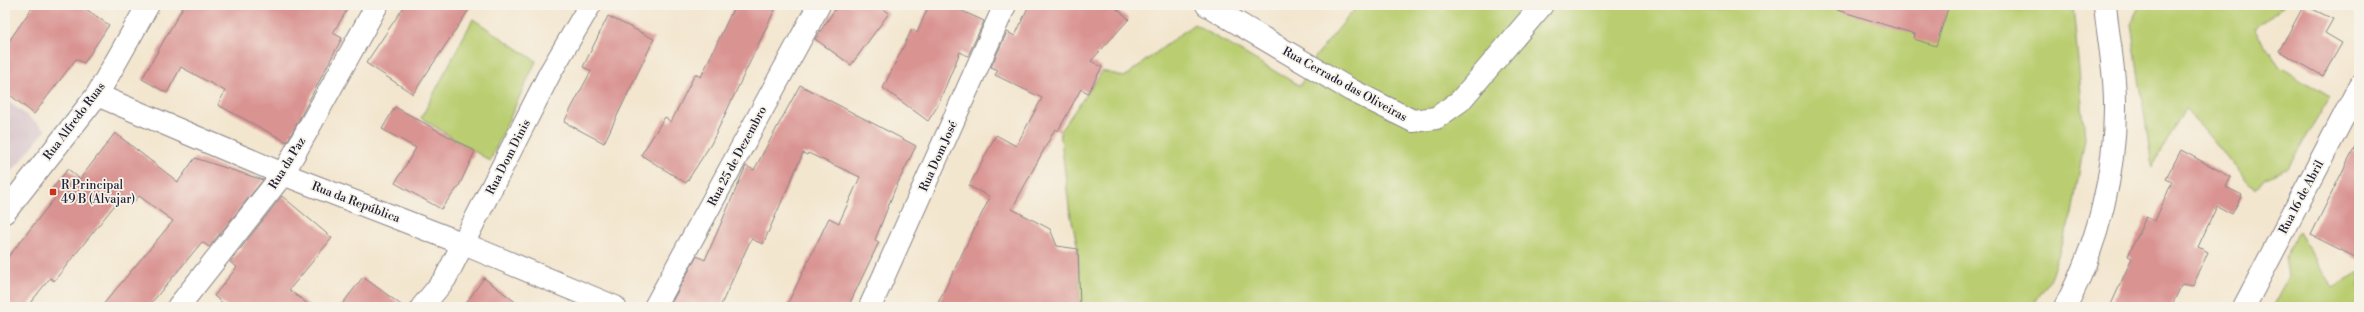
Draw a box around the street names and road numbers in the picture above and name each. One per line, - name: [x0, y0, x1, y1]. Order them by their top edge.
- street label: Rua Cerrado das Oliveiras: [1280, 44, 1410, 125]
- street label: Rua Alfredo Ruas: [40, 79, 109, 163]
- street label: Rua 25 de Dezembro: [705, 103, 770, 209]
- street label: Rua Dom Dinis: [483, 117, 534, 197]
- street label: Rua Dom José: [916, 118, 961, 194]
- street label: Rua da Paz: [266, 134, 309, 192]
- street label: Rua 16 de Abril: [2276, 157, 2327, 237]
- street label: Rua da República: [309, 179, 403, 227]

